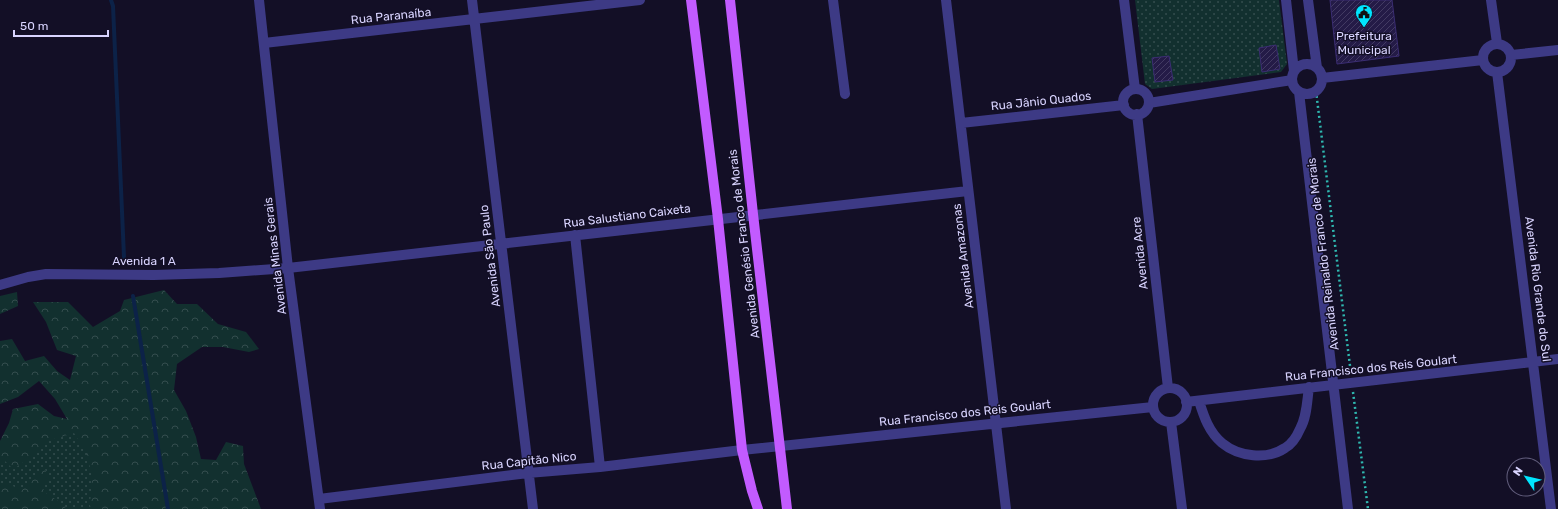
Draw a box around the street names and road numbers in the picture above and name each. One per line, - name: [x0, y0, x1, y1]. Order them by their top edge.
- street label: Rua Paranaíba: [350, 5, 432, 27]
- street label: Rua Jânio Quados: [990, 89, 1092, 113]
- street label: Avenida Genésio Franco de Morais: [725, 149, 763, 339]
- street label: Avenida Reinaldo Franco de Morais: [1304, 157, 1342, 351]
- street label: Avenida Minas Gerais: [261, 197, 289, 315]
- street label: Rua Salustiano Caixeta: [563, 201, 691, 231]
- street label: Avenida Amazonas: [950, 203, 976, 309]
- street label: Avenida São Paulo: [477, 204, 503, 308]
- street label: Avenida Acre: [1129, 216, 1151, 290]
- street label: Avenida Rio Grande do Sul: [1522, 216, 1554, 362]
- street label: Avenida 1 A: [112, 254, 176, 268]
- street label: Rua Francisco dos Reis Goulart: [1284, 352, 1458, 384]
- street label: Rua Francisco dos Reis Goulart: [878, 397, 1052, 429]
- street label: Rua Capitão Nico: [481, 449, 577, 473]

